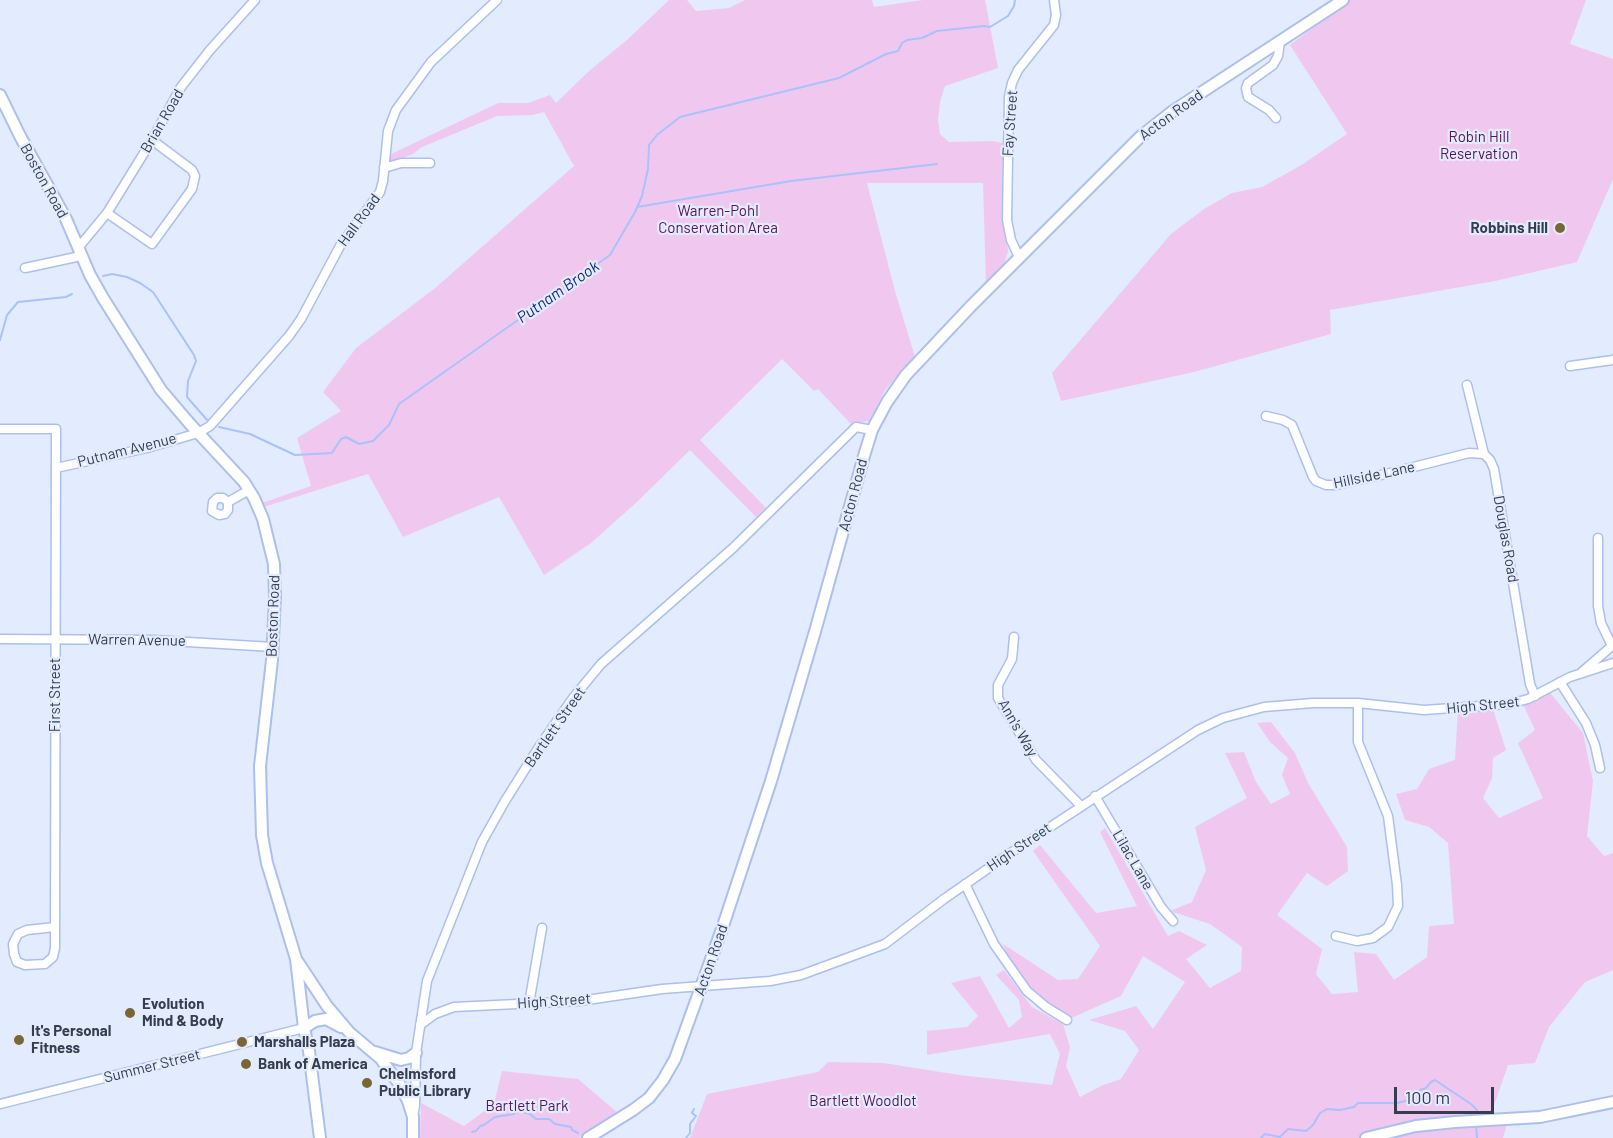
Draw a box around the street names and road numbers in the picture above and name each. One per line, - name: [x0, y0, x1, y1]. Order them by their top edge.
- street label: Brian Road: [137, 86, 187, 156]
- street label: Acton Road: [1136, 86, 1206, 144]
- street label: Fay Street: [999, 89, 1021, 157]
- street label: Boston Road: [16, 141, 72, 221]
- street label: Hall Road: [334, 190, 384, 250]
- street label: Putnam Avenue: [76, 429, 178, 471]
- street label: Acton Road: [835, 457, 871, 533]
- street label: Hillside Lane: [1332, 458, 1416, 492]
- street label: Douglas Road: [1489, 494, 1523, 584]
- street label: Boston Road: [263, 574, 283, 658]
- street label: Warren Avenue: [88, 630, 186, 650]
- street label: First Street: [46, 658, 64, 732]
- street label: Bartlett Street: [521, 683, 589, 771]
- street label: High Street: [1445, 692, 1521, 718]
- street label: Ann's Way: [994, 696, 1042, 760]
- street label: High Street: [983, 819, 1055, 875]
- street label: Lilac Lane: [1109, 827, 1157, 893]
- street label: Acton Road: [690, 922, 732, 998]
- street label: High Street: [517, 989, 591, 1013]
- street label: Summer Street: [102, 1045, 202, 1087]

